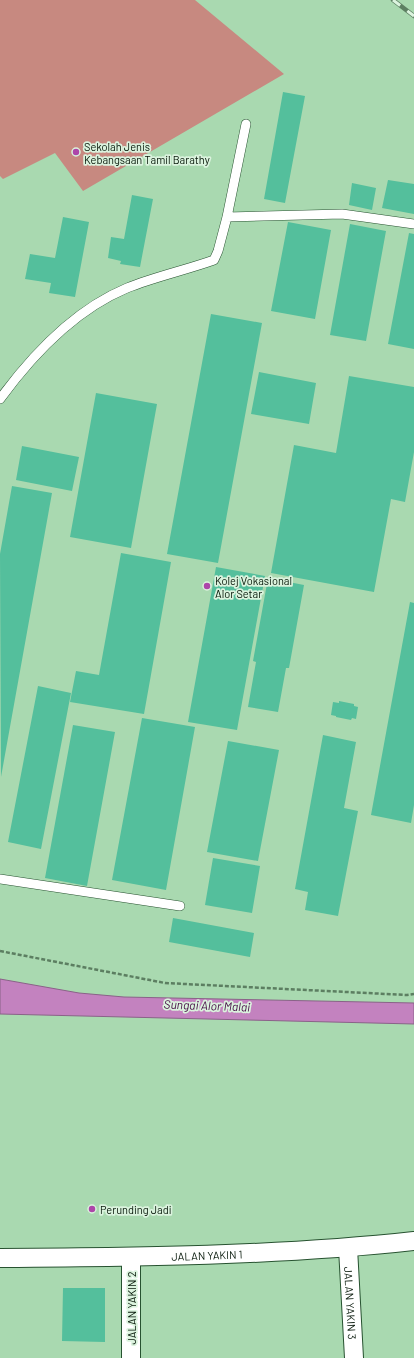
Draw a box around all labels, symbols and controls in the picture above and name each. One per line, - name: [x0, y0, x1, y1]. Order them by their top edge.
- place label: Sekolah Jenis Kebangsaan Tamil Barathy: [84, 140, 210, 166]
- marker: Sekolah Jenis Kebangsaan Tamil Barathy: [71, 147, 81, 157]
- place label: Kolej Vokasional Alor Setar: [215, 574, 292, 600]
- marker: Kolej Vokasional Alor Setar: [202, 581, 212, 591]
- water label: Sungai Alor Malai: [164, 996, 251, 1014]
- place label: Perunding Jadi: [100, 1203, 172, 1216]
- marker: Perunding Jadi: [87, 1204, 97, 1214]
- street label: JALAN YAKIN 1: [171, 1247, 243, 1262]
- street label: JALAN YAKIN 3: [343, 1266, 359, 1340]
- street label: JALAN YAKIN 2: [125, 1271, 138, 1345]

